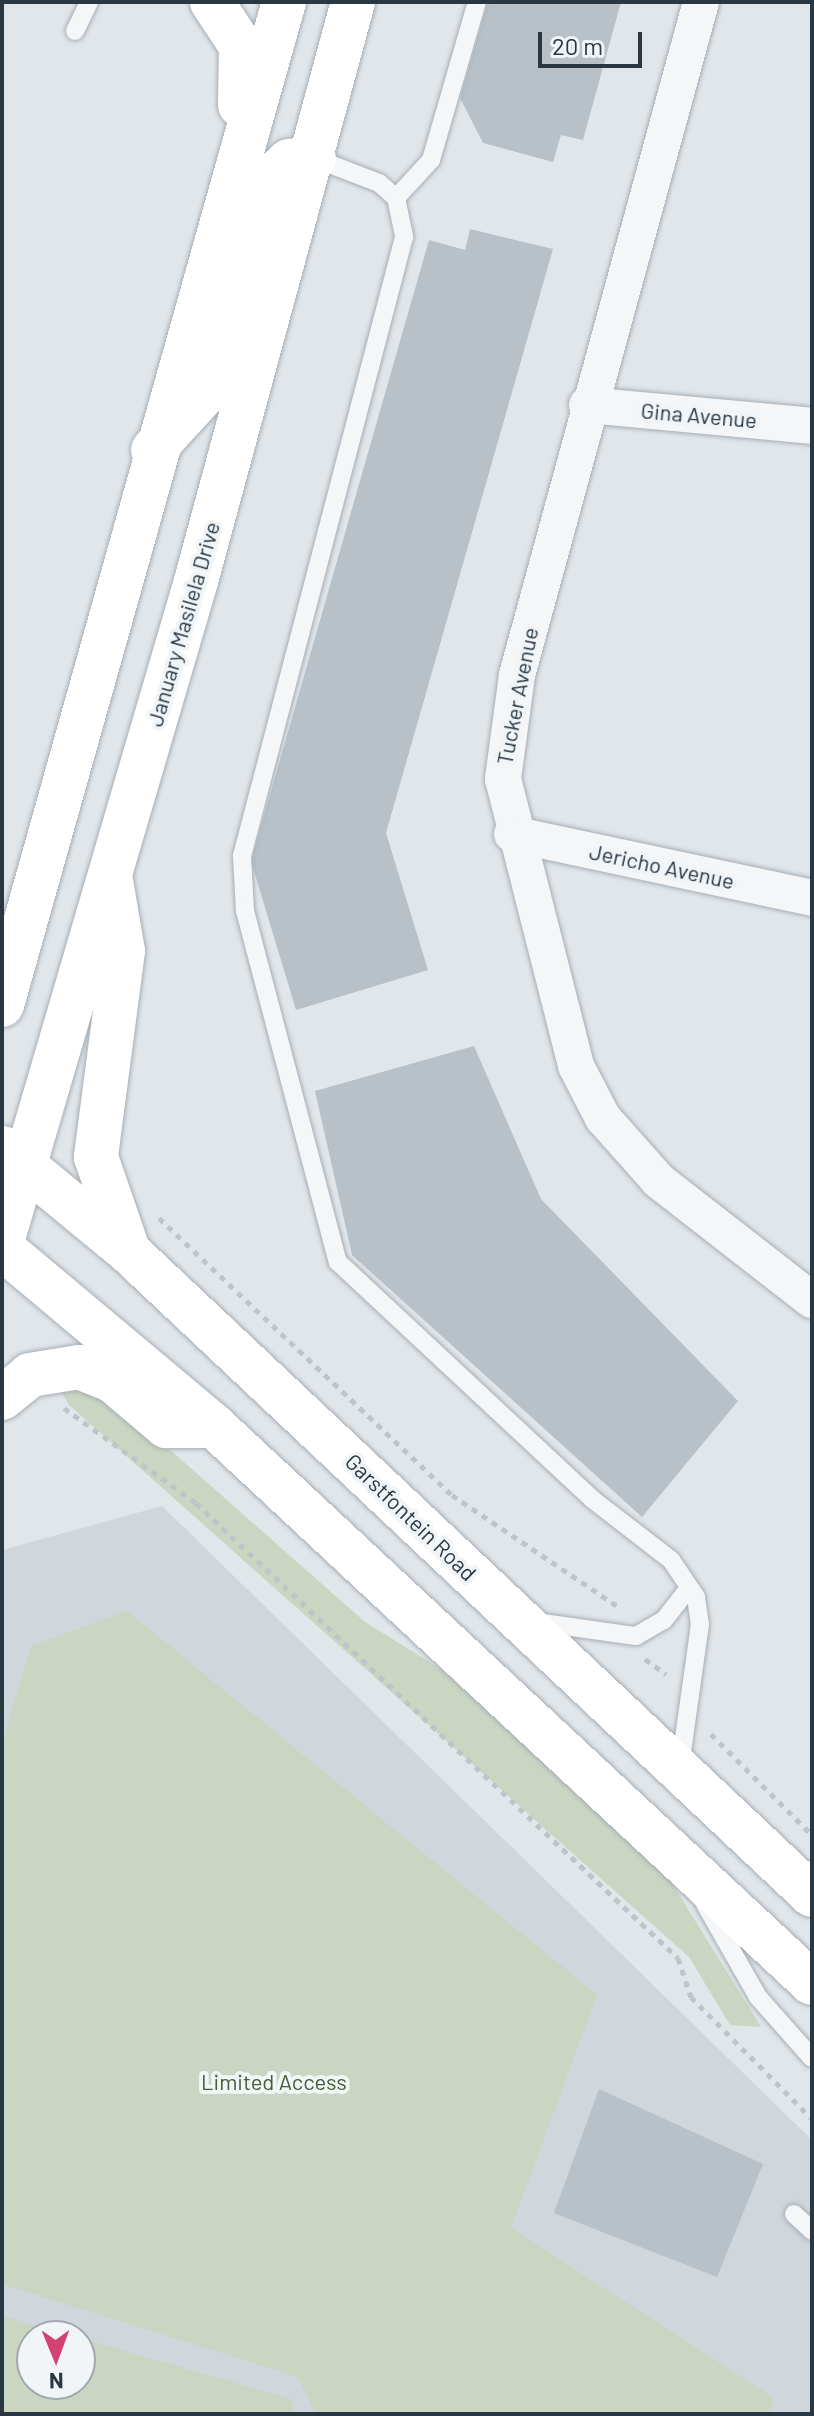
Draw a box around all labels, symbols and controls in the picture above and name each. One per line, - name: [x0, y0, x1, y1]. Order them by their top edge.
- scale bar: [542, 16, 646, 66]
- text: 20 m: [552, 31, 603, 60]
- street label: Gina Avenue: [640, 397, 758, 433]
- street label: January Masilela Drive: [141, 519, 225, 729]
- street label: Tucker Avenue: [491, 625, 543, 767]
- street label: Jericho Avenue: [587, 838, 737, 894]
- street label: Garstfontein Road: [340, 1448, 482, 1586]
- park label: Limited Access: [201, 2069, 347, 2095]
- north arrow: [16, 2320, 96, 2400]
- text: N: [49, 2369, 64, 2395]

